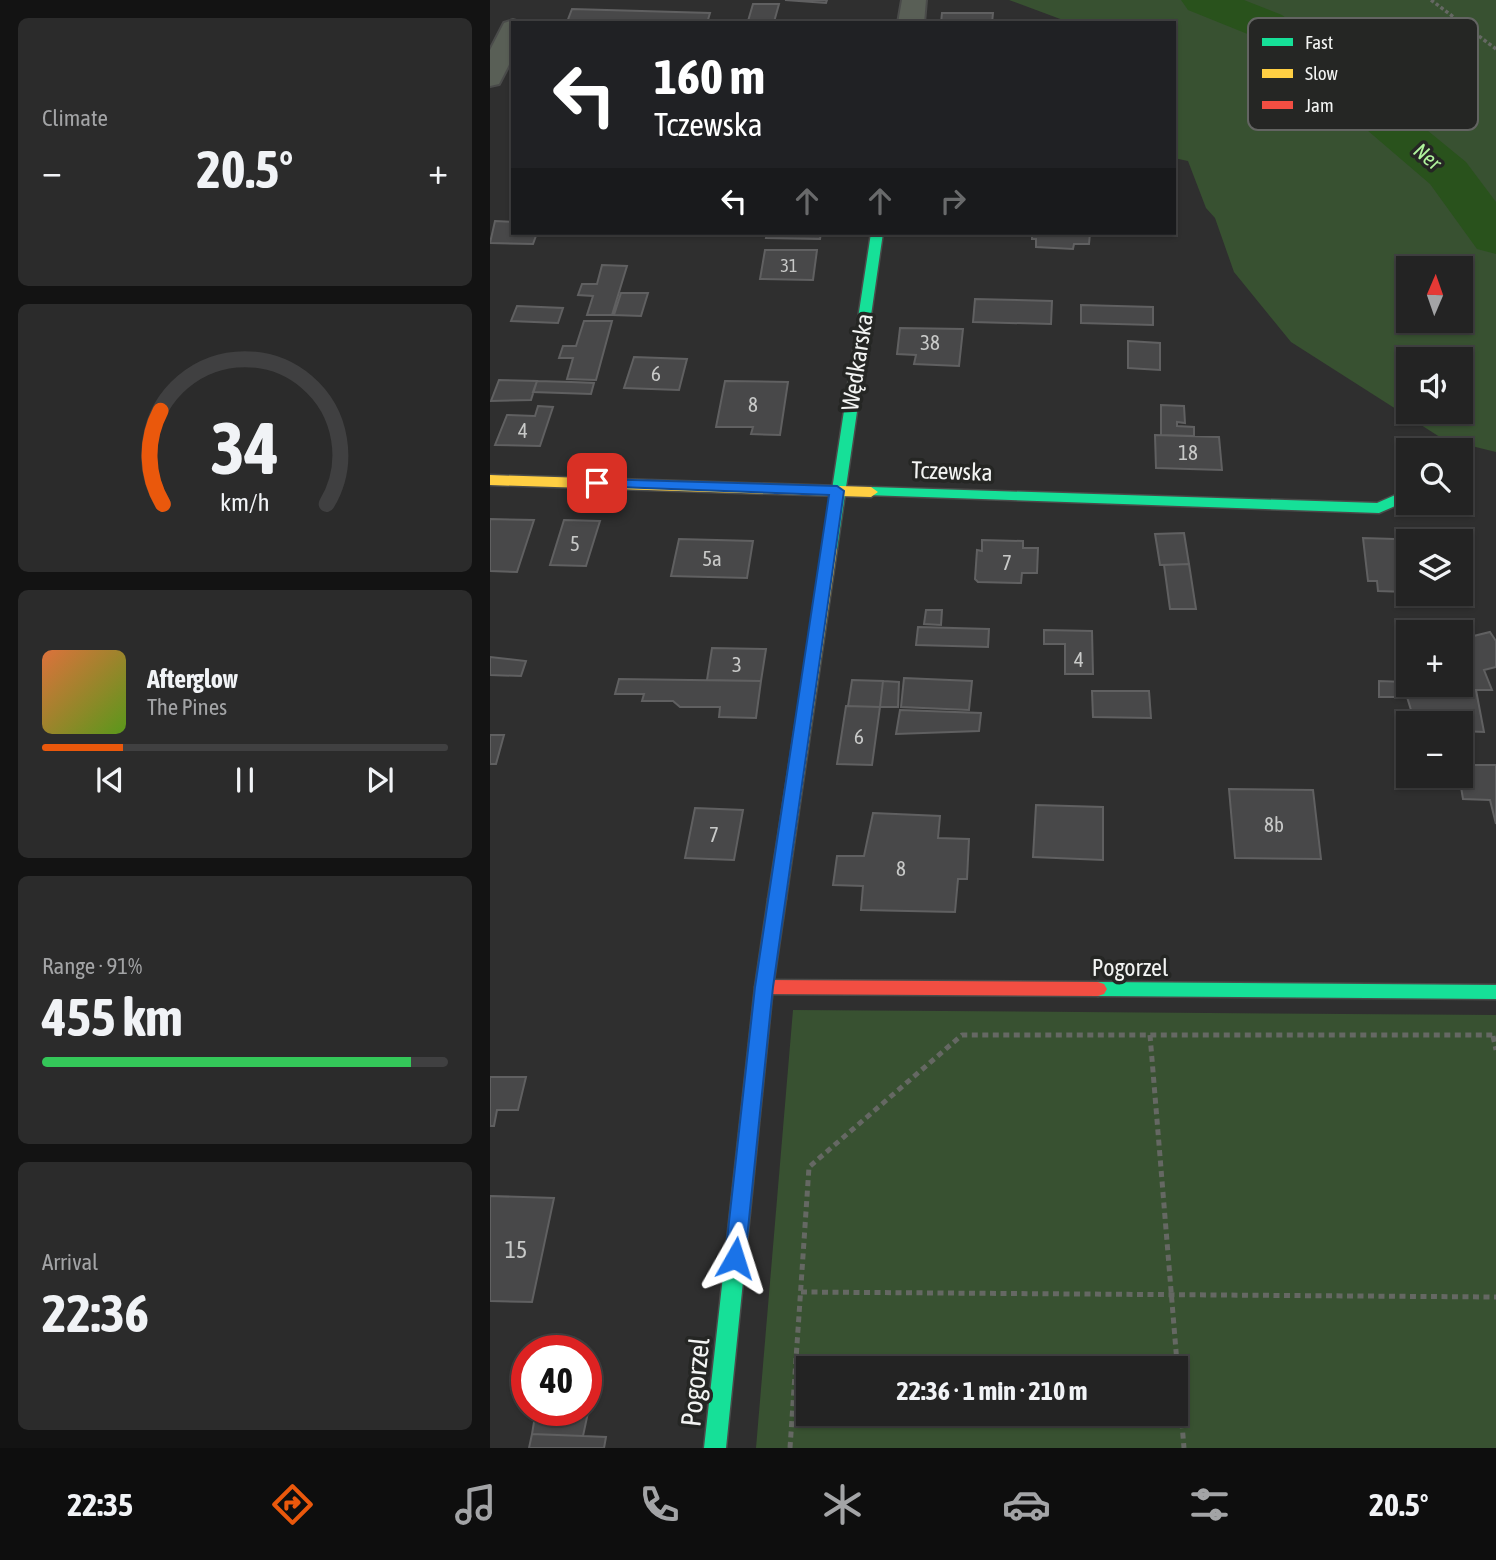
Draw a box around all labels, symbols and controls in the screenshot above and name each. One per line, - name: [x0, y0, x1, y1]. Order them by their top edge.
- legend: [1248, 18, 1478, 130]
- text: Fast: [1305, 31, 1333, 53]
- text: 160 m: [654, 48, 765, 104]
- icon: left: [539, 49, 630, 140]
- text: Slow: [1305, 62, 1339, 84]
- text: Jam: [1305, 94, 1334, 116]
- text: Climate: [42, 105, 108, 131]
- text: Tczewska: [654, 106, 763, 143]
- water label: Ner: [1410, 138, 1447, 175]
- text: 20.5°: [197, 139, 293, 199]
- text: −: [42, 149, 62, 192]
- text: +: [428, 149, 448, 192]
- icon: left: [715, 182, 753, 220]
- icon: ahead: [788, 182, 826, 220]
- icon: ahead: [861, 182, 899, 220]
- icon: right: [934, 182, 972, 220]
- house number: 31: [781, 255, 797, 276]
- north arrow: [1396, 256, 1474, 332]
- map controls: [1396, 256, 1473, 788]
- street label: Wędkarska: [836, 312, 878, 412]
- house number: 38: [920, 330, 940, 354]
- button: sound: [1396, 347, 1473, 424]
- house number: 6: [651, 361, 661, 385]
- house number: 8: [748, 392, 758, 416]
- text: 34: [211, 406, 279, 489]
- house number: 4: [518, 418, 528, 442]
- button: search: [1396, 438, 1473, 515]
- house number: 18: [1178, 440, 1198, 464]
- pin: [567, 453, 627, 513]
- street label: Tczewska: [911, 456, 993, 486]
- icon: arrive: [578, 464, 616, 502]
- text: km/h: [220, 488, 270, 516]
- button: layers: [1396, 529, 1473, 606]
- house number: 5: [570, 531, 580, 555]
- house number: 5a: [702, 546, 722, 570]
- house number: 7: [1002, 550, 1012, 574]
- button: +: [1396, 620, 1473, 697]
- house number: 4: [1074, 647, 1084, 671]
- house number: 3: [732, 652, 742, 676]
- text: Afterglow: [147, 664, 238, 694]
- text: The Pines: [147, 694, 227, 720]
- button: −: [1396, 711, 1473, 788]
- house number: 6: [854, 724, 864, 748]
- icon: previous: [91, 761, 129, 799]
- icon: pause: [226, 761, 264, 799]
- icon: next: [361, 761, 399, 799]
- house number: 8b: [1264, 812, 1284, 836]
- house number: 7: [709, 822, 719, 846]
- house number: 8: [896, 856, 906, 880]
- text: Range · 91%: [42, 953, 142, 979]
- street label: Pogorzel: [1092, 954, 1169, 981]
- text: 455 km: [42, 987, 183, 1047]
- position arrow: [698, 1221, 772, 1295]
- house number: 15: [505, 1236, 527, 1263]
- text: Arrival: [42, 1249, 98, 1275]
- text: 22:36: [42, 1283, 149, 1343]
- speed limit sign: 40: [511, 1335, 602, 1426]
- street label: Pogorzel: [674, 1335, 716, 1428]
- text: 22:36 · 1 min · 210 m: [897, 1376, 1087, 1406]
- icon: directions: [268, 1480, 317, 1529]
- icon: music: [451, 1480, 500, 1529]
- icon: phone: [635, 1480, 684, 1529]
- icon: climate: [818, 1480, 867, 1529]
- icon: car: [1002, 1480, 1051, 1529]
- icon: filters: [1185, 1480, 1234, 1529]
- text: 22:35: [67, 1486, 133, 1523]
- text: 20.5°: [1369, 1486, 1429, 1523]

